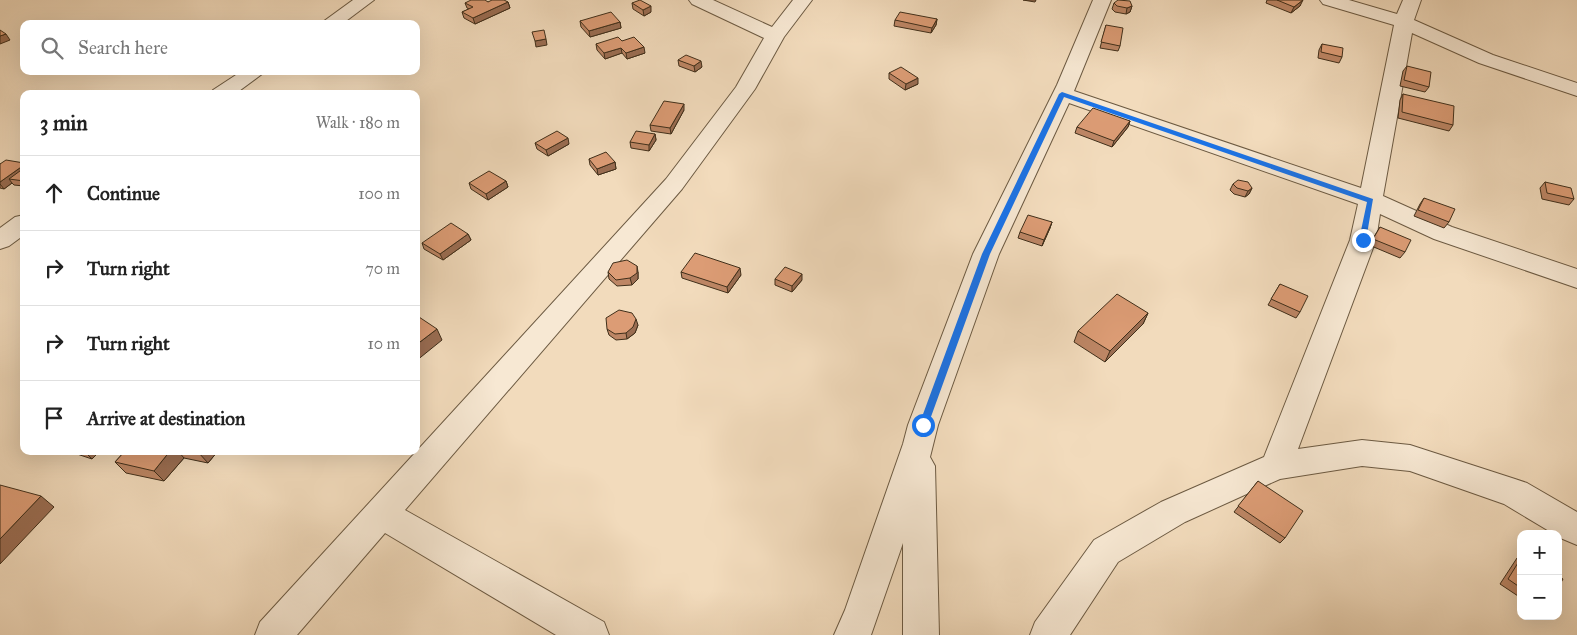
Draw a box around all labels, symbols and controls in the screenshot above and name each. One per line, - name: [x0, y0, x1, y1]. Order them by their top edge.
- search box: [20, 20, 420, 75]
- icon: search: [38, 34, 66, 62]
- text: Search here: [78, 36, 168, 59]
- text: 3 min: [40, 110, 88, 136]
- text: Walk · 180 m: [316, 113, 400, 132]
- icon: ahead: [40, 179, 68, 207]
- text: Continue: [87, 182, 160, 205]
- text: 100 m: [358, 184, 400, 203]
- route end: [1352, 229, 1375, 252]
- icon: right: [40, 254, 68, 282]
- text: Turn right: [87, 257, 170, 280]
- text: 70 m: [365, 259, 400, 278]
- icon: right: [40, 329, 68, 357]
- text: Turn right: [87, 332, 170, 355]
- text: 10 m: [368, 334, 400, 353]
- icon: arrive: [40, 404, 68, 432]
- text: Arrive at destination: [87, 407, 245, 430]
- route start: [912, 414, 935, 437]
- map controls: [1517, 530, 1562, 620]
- button: +: [1517, 530, 1562, 575]
- button: −: [1517, 575, 1562, 620]

